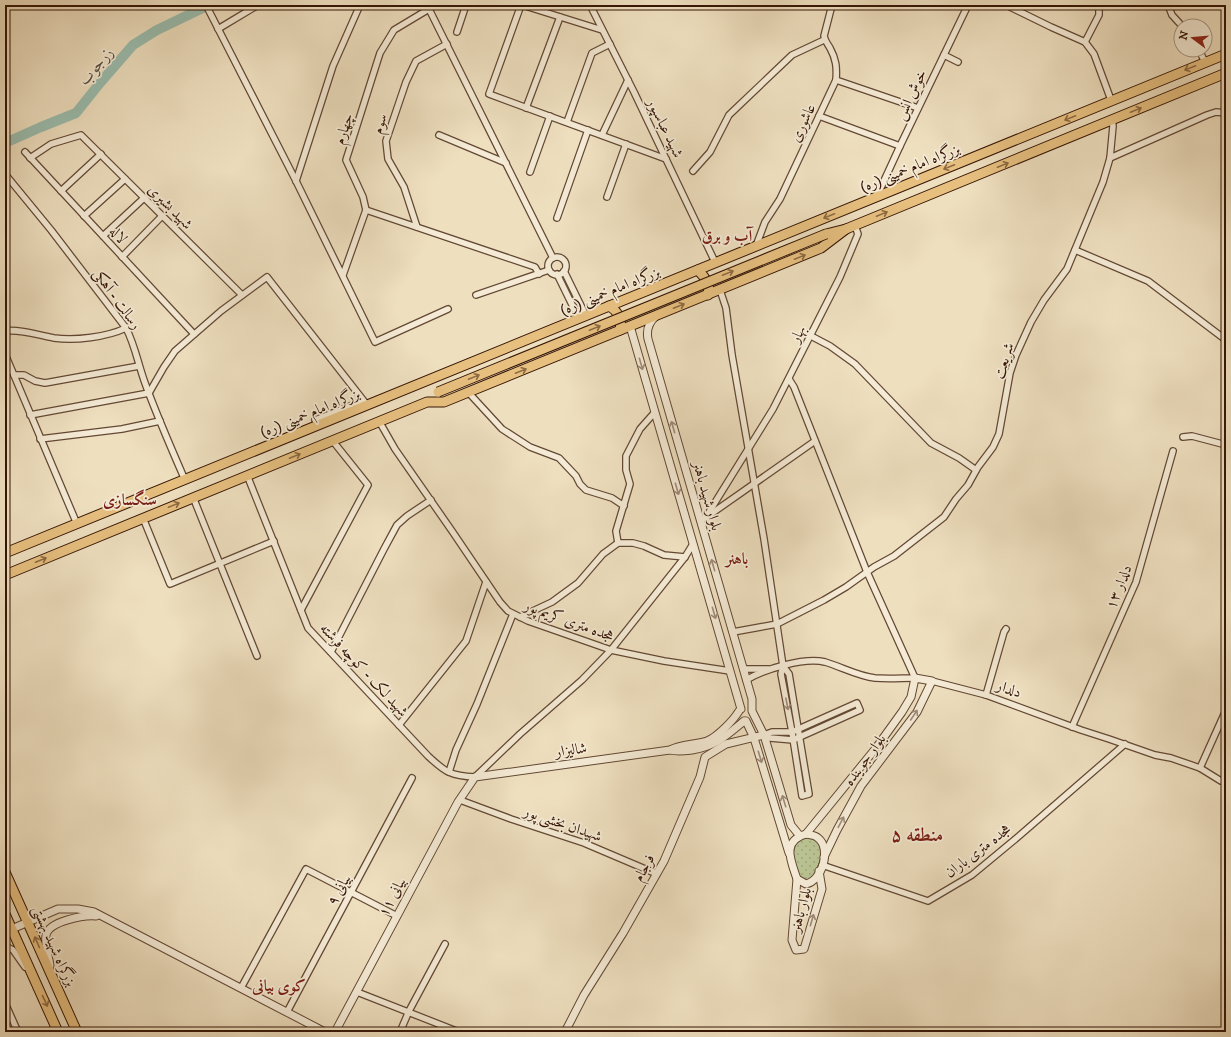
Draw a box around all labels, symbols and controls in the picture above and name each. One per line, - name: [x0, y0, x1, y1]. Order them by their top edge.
- north arrow: [1173, 18, 1213, 58]
- text: N: [1176, 29, 1192, 42]
- water label: زرجوب: [74, 43, 118, 89]
- one-way arrow: [1184, 65, 1196, 73]
- street label: خوش انس: [891, 67, 931, 123]
- street label: شهید عباسپور: [642, 93, 687, 161]
- street label: عاشوری: [786, 101, 820, 145]
- one-way arrow: [1129, 106, 1141, 114]
- street label: چهارم: [330, 111, 361, 148]
- street label: سوم: [368, 112, 395, 137]
- one-way arrow: [1064, 114, 1076, 122]
- street label: بزرگراه امام خمینی (ره): [857, 138, 964, 199]
- one-way arrow: [996, 161, 1008, 168]
- one-way arrow: [944, 163, 956, 171]
- street label: شهید بشیری: [143, 180, 197, 234]
- one-way arrow: [876, 210, 888, 218]
- one-way arrow: [823, 213, 835, 220]
- street label: لاله: [105, 222, 131, 248]
- district label: آب و برق: [702, 226, 755, 246]
- one-way arrow: [793, 253, 805, 261]
- street label: بزرگراه امام خمینی (ره): [557, 261, 664, 322]
- street label: رسالت - آهکی: [88, 265, 145, 334]
- one-way arrow: [722, 269, 734, 277]
- one-way arrow: [673, 302, 685, 310]
- street label: بهار: [785, 322, 810, 348]
- one-way arrow: [588, 323, 600, 331]
- street label: شریعت: [990, 341, 1018, 381]
- one-way arrow: [638, 357, 645, 370]
- one-way arrow: [514, 367, 526, 374]
- one-way arrow: [468, 372, 480, 380]
- street label: بزرگراه امام خمینی (ره): [257, 383, 364, 444]
- one-way arrow: [669, 421, 676, 434]
- one-way arrow: [288, 451, 300, 459]
- street label: بلوار شهید باهنر: [688, 457, 726, 533]
- one-way arrow: [674, 482, 681, 495]
- district label: سنگسازی: [103, 489, 157, 510]
- one-way arrow: [168, 501, 180, 509]
- district label: باهنر: [724, 549, 748, 569]
- one-way arrow: [35, 556, 47, 563]
- one-way arrow: [709, 559, 716, 572]
- street label: دلدار ۱۳: [1102, 562, 1136, 612]
- street label: هجده متری کریم پور: [519, 595, 617, 649]
- one-way arrow: [711, 607, 718, 620]
- street label: شهید لک - کوچه فرشته: [315, 619, 412, 722]
- street label: دلدار: [992, 675, 1024, 702]
- one-way arrow: [783, 697, 791, 710]
- one-way arrow: [910, 710, 918, 721]
- street label: بلوار جوینده: [840, 730, 890, 790]
- street label: شالیزار: [552, 738, 588, 762]
- one-way arrow: [757, 750, 764, 763]
- one-way arrow: [780, 795, 787, 808]
- street label: شهیدان بخشی پور: [519, 801, 605, 847]
- one-way arrow: [838, 816, 846, 828]
- street label: هجده متری باران: [941, 820, 1015, 882]
- district label: منطقه ۵: [891, 824, 943, 847]
- street label: فرجام: [629, 851, 662, 887]
- street label: بیانی ۹: [323, 871, 355, 909]
- street label: بیانی ۱۱: [374, 874, 410, 920]
- street label: بلوار باهنر: [785, 886, 816, 936]
- street label: بزرگراه شهید بهشتی: [27, 902, 81, 990]
- one-way arrow: [809, 914, 816, 927]
- one-way arrow: [33, 937, 40, 949]
- district label: کوی بیانی: [251, 976, 306, 996]
- one-way arrow: [41, 994, 49, 1006]

